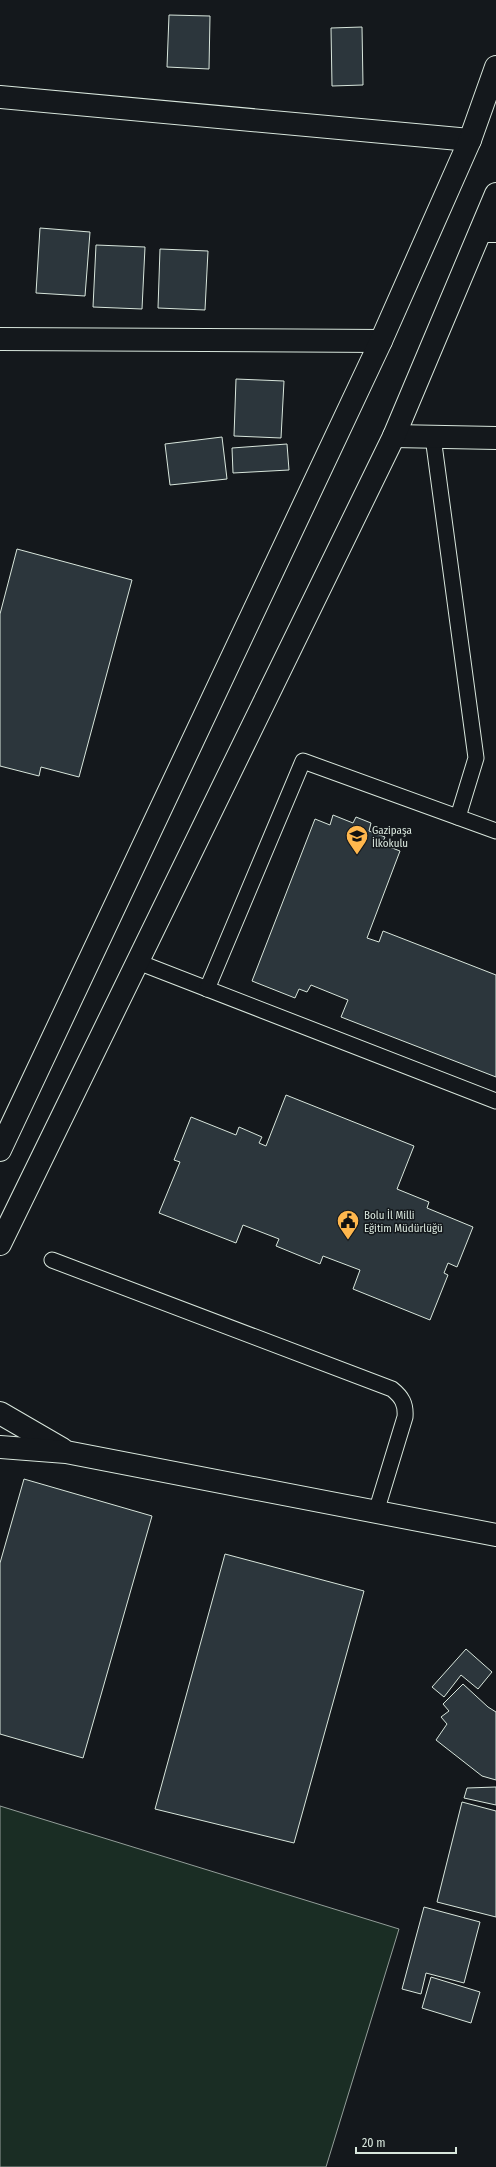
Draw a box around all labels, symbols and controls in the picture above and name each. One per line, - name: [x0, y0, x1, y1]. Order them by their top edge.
- school or university icon: Gazipaşa İlkokulu: [344, 823, 370, 856]
- place label: Gazipaşa İlkokulu: [372, 824, 412, 850]
- public building icon: Bolu İl Milli Eğitim Müdürlüğü: [335, 1208, 361, 1241]
- place label: Bolu İl Milli Eğitim Müdürlüğü: [364, 1208, 443, 1235]
- scale bar: [356, 2129, 456, 2155]
- text: 20 m: [362, 2136, 386, 2150]

